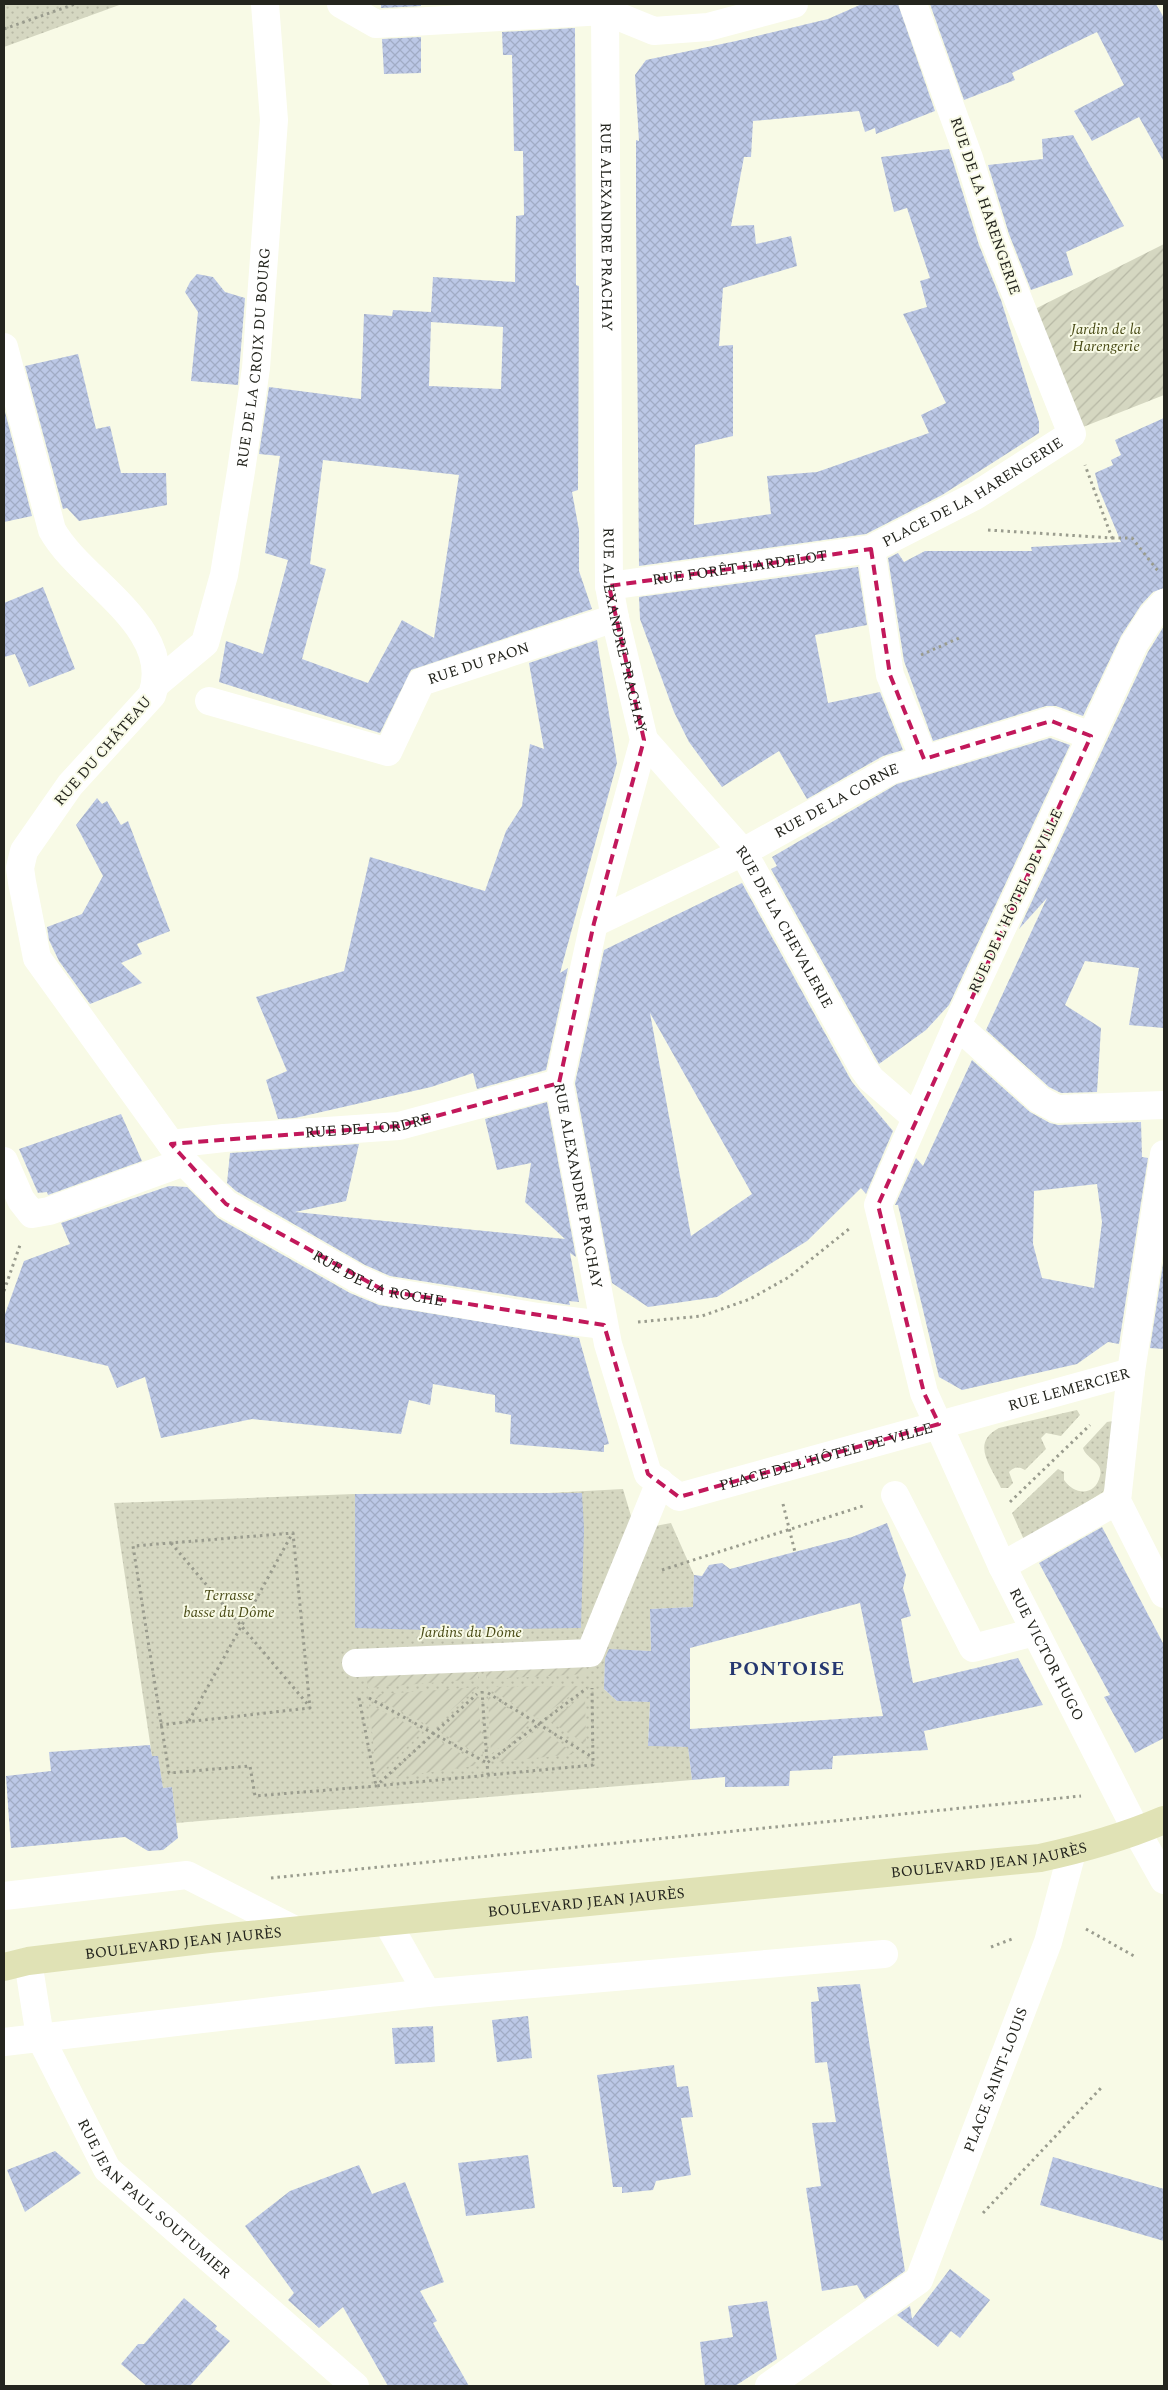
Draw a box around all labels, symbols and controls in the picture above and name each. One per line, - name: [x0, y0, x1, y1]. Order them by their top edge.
- street label: RUE DE LA HARENGERIE: [944, 114, 1026, 298]
- street label: RUE ALEXANDRE PRACHAY: [594, 122, 619, 332]
- street label: RUE DE LA CROIX DU BOURG: [230, 247, 276, 469]
- park label: Jardin de la Harengerie: [1070, 318, 1142, 358]
- street label: PLACE DE LA HARENGERIE: [878, 431, 1067, 553]
- street label: RUE ALEXANDRE PRACHAY: [597, 527, 654, 736]
- street label: RUE FORÊT HARDELOT: [651, 544, 829, 591]
- street label: RUE DU PAON: [425, 636, 532, 691]
- street label: RUE DU CHÂTEAU: [49, 691, 157, 811]
- street label: RUE DE LA CORNE: [770, 757, 901, 844]
- street label: RUE DE L'HÔTEL DE VILLE: [963, 805, 1069, 997]
- street label: RUE DE LA CHEVALERIE: [730, 840, 839, 1012]
- street label: RUE ALEXANDRE PRACHAY: [548, 1081, 609, 1291]
- street label: RUE DE L'ORDRE: [304, 1106, 434, 1144]
- street label: RUE DE LA ROCHE: [308, 1244, 446, 1312]
- street label: RUE LEMERCIER: [1005, 1361, 1132, 1417]
- street label: PLACE DE L'HÔTEL DE VILLE: [717, 1416, 935, 1497]
- park label: Terrasse basse du Dôme: [183, 1584, 275, 1624]
- street label: RUE VICTOR HUGO: [1003, 1584, 1090, 1725]
- park label: Jardins du Dôme: [419, 1621, 522, 1644]
- district label: PONTOISE: [729, 1654, 845, 1684]
- street label: BOULEVARD JEAN JAURÈS: [890, 1836, 1090, 1884]
- street label: BOULEVARD JEAN JAURÈS: [487, 1881, 686, 1923]
- street label: BOULEVARD JEAN JAURÈS: [84, 1920, 283, 1965]
- street label: PLACE SAINT-LOUIS: [957, 2004, 1034, 2156]
- street label: RUE JEAN PAUL SOUTUMIER: [72, 2115, 236, 2284]

